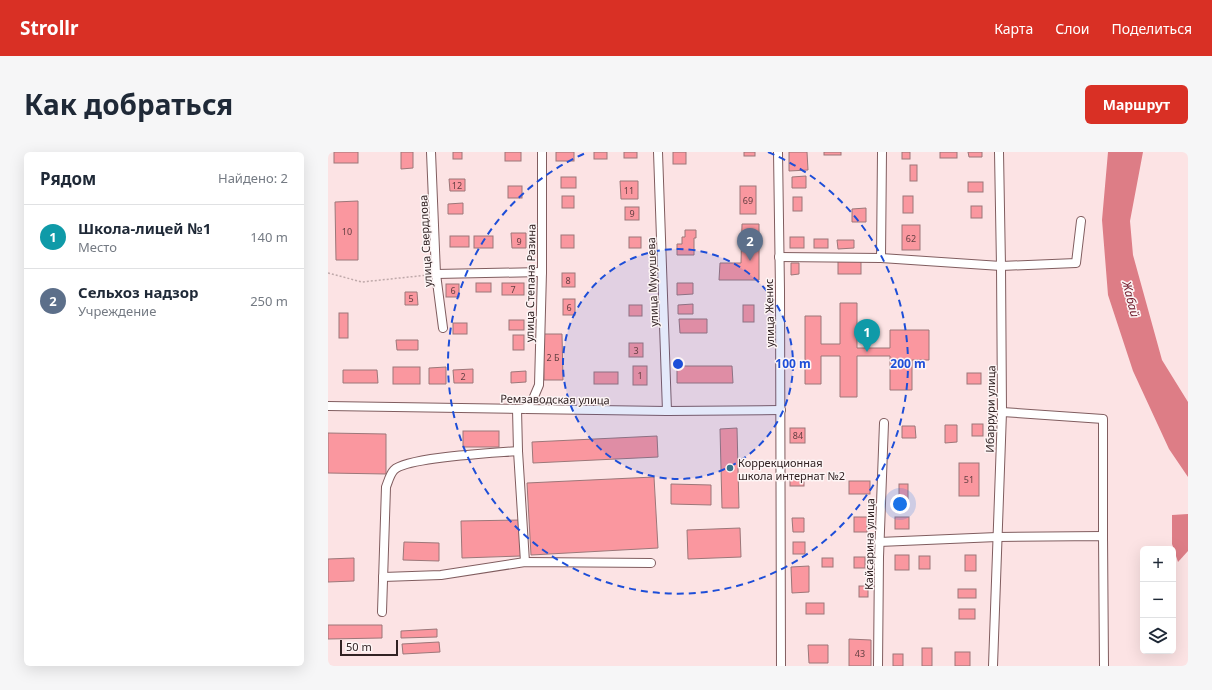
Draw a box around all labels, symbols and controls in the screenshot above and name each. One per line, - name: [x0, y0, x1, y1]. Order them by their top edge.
- text: Strollr: [20, 15, 79, 41]
- text: Карта: [994, 19, 1033, 38]
- text: Слои: [1055, 19, 1089, 38]
- text: Поделиться: [1111, 19, 1192, 38]
- text: Как добраться: [24, 85, 233, 123]
- button: Маршрут: [1085, 85, 1188, 124]
- text: Рядом: [40, 167, 96, 190]
- text: Найдено: 2: [218, 169, 288, 187]
- house number: 12: [452, 179, 462, 192]
- house number: 11: [624, 184, 634, 197]
- house number: 69: [743, 194, 753, 207]
- street label: улица Свердлова: [415, 195, 435, 287]
- house number: 9: [629, 207, 635, 220]
- text: Школа-лицей №1: [78, 218, 211, 238]
- street label: улица Степана Разина: [521, 224, 539, 342]
- house number: 10: [342, 225, 352, 238]
- text: 1: [49, 228, 57, 246]
- text: 140 m: [250, 228, 288, 246]
- pin: 2: [737, 228, 763, 261]
- house number: 62: [906, 232, 916, 245]
- house number: 9: [516, 235, 522, 248]
- street label: улица Мукушева: [643, 237, 661, 327]
- text: Место: [78, 238, 117, 256]
- house number: 8: [565, 274, 571, 287]
- street label: улица Женис: [761, 278, 777, 348]
- water label: Жабай: [1118, 278, 1144, 319]
- text: Сельхоз надзор: [78, 282, 199, 302]
- house number: 7: [510, 283, 516, 296]
- house number: 6: [450, 284, 456, 297]
- text: 2: [49, 292, 57, 310]
- text: 250 m: [250, 292, 288, 310]
- house number: 5: [408, 292, 414, 305]
- house number: 6: [566, 301, 572, 314]
- text: Учреждение: [78, 302, 156, 320]
- pin: 1: [854, 319, 880, 352]
- house number: 3: [633, 344, 639, 357]
- house number: 2 Б: [546, 351, 560, 364]
- text: 100 m: [775, 355, 811, 372]
- text: 200 m: [890, 355, 926, 372]
- centre of rings: [671, 357, 685, 371]
- street label: Ибаррури улица: [982, 365, 998, 453]
- house number: 1: [637, 369, 643, 382]
- house number: 2: [460, 370, 466, 383]
- street label: Ремзаводская улица: [500, 391, 610, 407]
- house number: 84: [793, 429, 803, 442]
- place label: Коррекционная школа интернат №2: [738, 455, 845, 483]
- marker: Коррекционная школа интернат №2: [725, 463, 735, 473]
- house number: 51: [964, 473, 974, 486]
- your location: [890, 494, 910, 514]
- street label: Кайсарина улица: [861, 498, 877, 590]
- map controls: [1140, 546, 1176, 654]
- button: +: [1140, 546, 1176, 582]
- button: −: [1140, 582, 1176, 618]
- button: layers: [1140, 618, 1176, 654]
- scale bar: [340, 638, 398, 657]
- text: 50 m: [346, 639, 372, 654]
- house number: 43: [855, 647, 865, 660]

